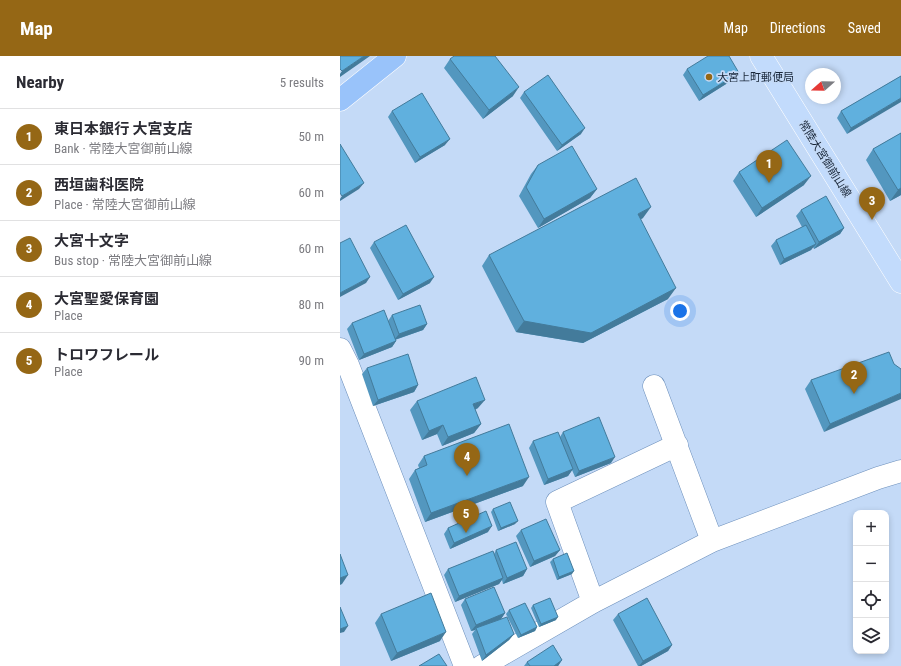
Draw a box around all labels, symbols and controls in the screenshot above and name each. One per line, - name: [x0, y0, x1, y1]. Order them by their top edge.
- text: Map: [20, 17, 53, 40]
- text: Map: [724, 20, 748, 36]
- text: Directions: [770, 20, 826, 36]
- text: Saved: [848, 20, 881, 36]
- north arrow: [805, 68, 841, 104]
- place label: 大宮上町郵便局: [717, 71, 794, 84]
- text: Nearby: [16, 72, 64, 92]
- marker: 大宮上町郵便局: [704, 72, 714, 82]
- text: 5 results: [280, 75, 324, 90]
- street label: 常陸大宮御前山線: [796, 118, 854, 200]
- text: 東日本銀行 大宮支店: [54, 120, 192, 138]
- text: 1: [26, 129, 32, 144]
- text: 50 m: [298, 129, 324, 144]
- text: Bank · 常陸大宮御前山線: [54, 141, 193, 156]
- pin: 1: [756, 150, 782, 183]
- text: 西垣歯科医院: [54, 176, 144, 194]
- text: 2: [26, 185, 32, 200]
- text: 60 m: [298, 185, 324, 200]
- pin: 3: [859, 187, 885, 220]
- text: Place · 常陸大宮御前山線: [54, 197, 196, 212]
- text: 大宮十文字: [54, 232, 129, 250]
- text: 3: [26, 241, 32, 256]
- text: 60 m: [298, 241, 324, 256]
- text: Bus stop · 常陸大宮御前山線: [54, 253, 212, 268]
- text: 大宮聖愛保育園: [54, 290, 159, 308]
- text: 4: [26, 297, 32, 312]
- text: 80 m: [298, 297, 324, 312]
- your location: [670, 301, 690, 321]
- text: Place: [54, 308, 83, 323]
- text: トロワフレール: [54, 346, 159, 364]
- text: 5: [26, 353, 32, 368]
- text: 90 m: [298, 353, 324, 368]
- pin: 2: [841, 361, 867, 394]
- text: Place: [54, 364, 83, 379]
- pin: 4: [454, 443, 480, 476]
- pin: 5: [453, 500, 479, 533]
- map controls: [853, 510, 889, 654]
- button: +: [853, 510, 889, 546]
- button: −: [853, 546, 889, 582]
- button: locate: [853, 582, 889, 618]
- button: layers: [853, 618, 889, 654]

